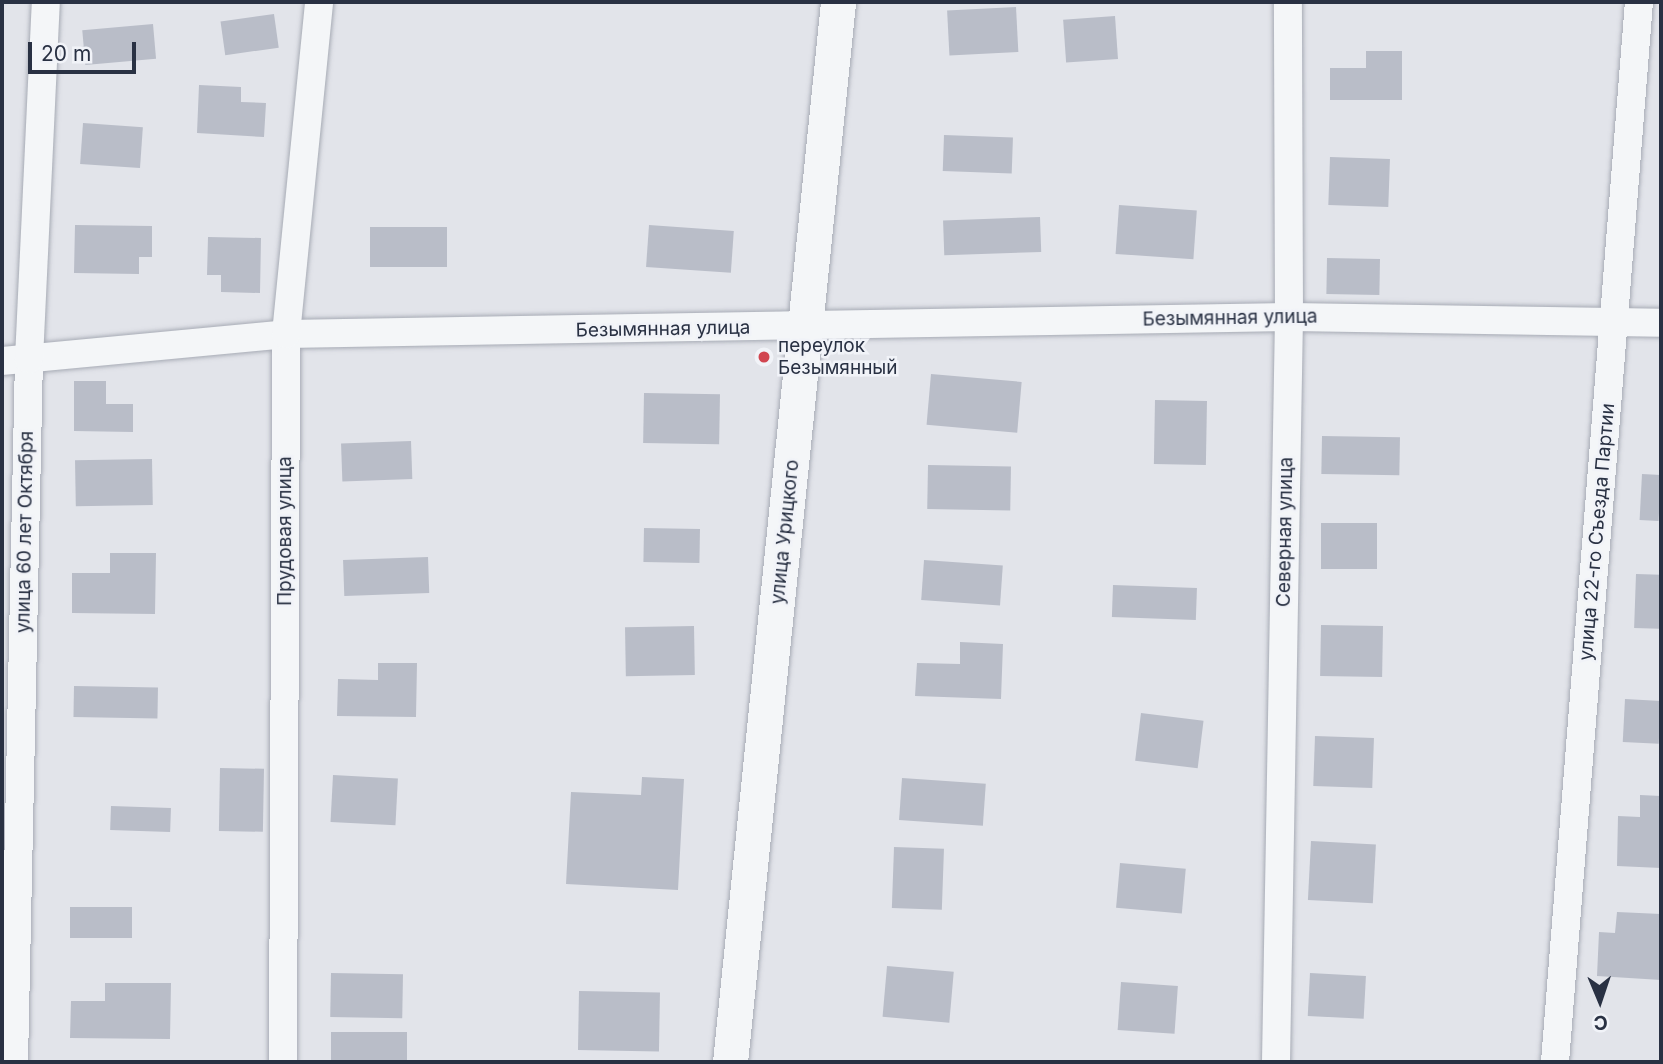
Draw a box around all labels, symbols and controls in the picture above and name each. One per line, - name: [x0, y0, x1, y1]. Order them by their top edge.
- scale bar: [32, 28, 140, 72]
- text: 20 m: [41, 41, 91, 66]
- street label: Безымянная улица: [1142, 305, 1318, 331]
- street label: Безымянная улица: [575, 316, 751, 342]
- place label: переулок Безымянный: [778, 335, 898, 379]
- marker: переулок Безымянный: [756, 349, 772, 365]
- street label: улица 22-го Съезда Партии: [1574, 402, 1620, 662]
- street label: улица 60 лет Октября: [12, 431, 38, 633]
- street label: Прудовая улица: [274, 456, 296, 606]
- street label: Северная улица: [1272, 457, 1298, 607]
- street label: улица Урицкого: [766, 459, 804, 605]
- north arrow: [1565, 966, 1635, 1036]
- text: С: [1593, 1011, 1608, 1034]

